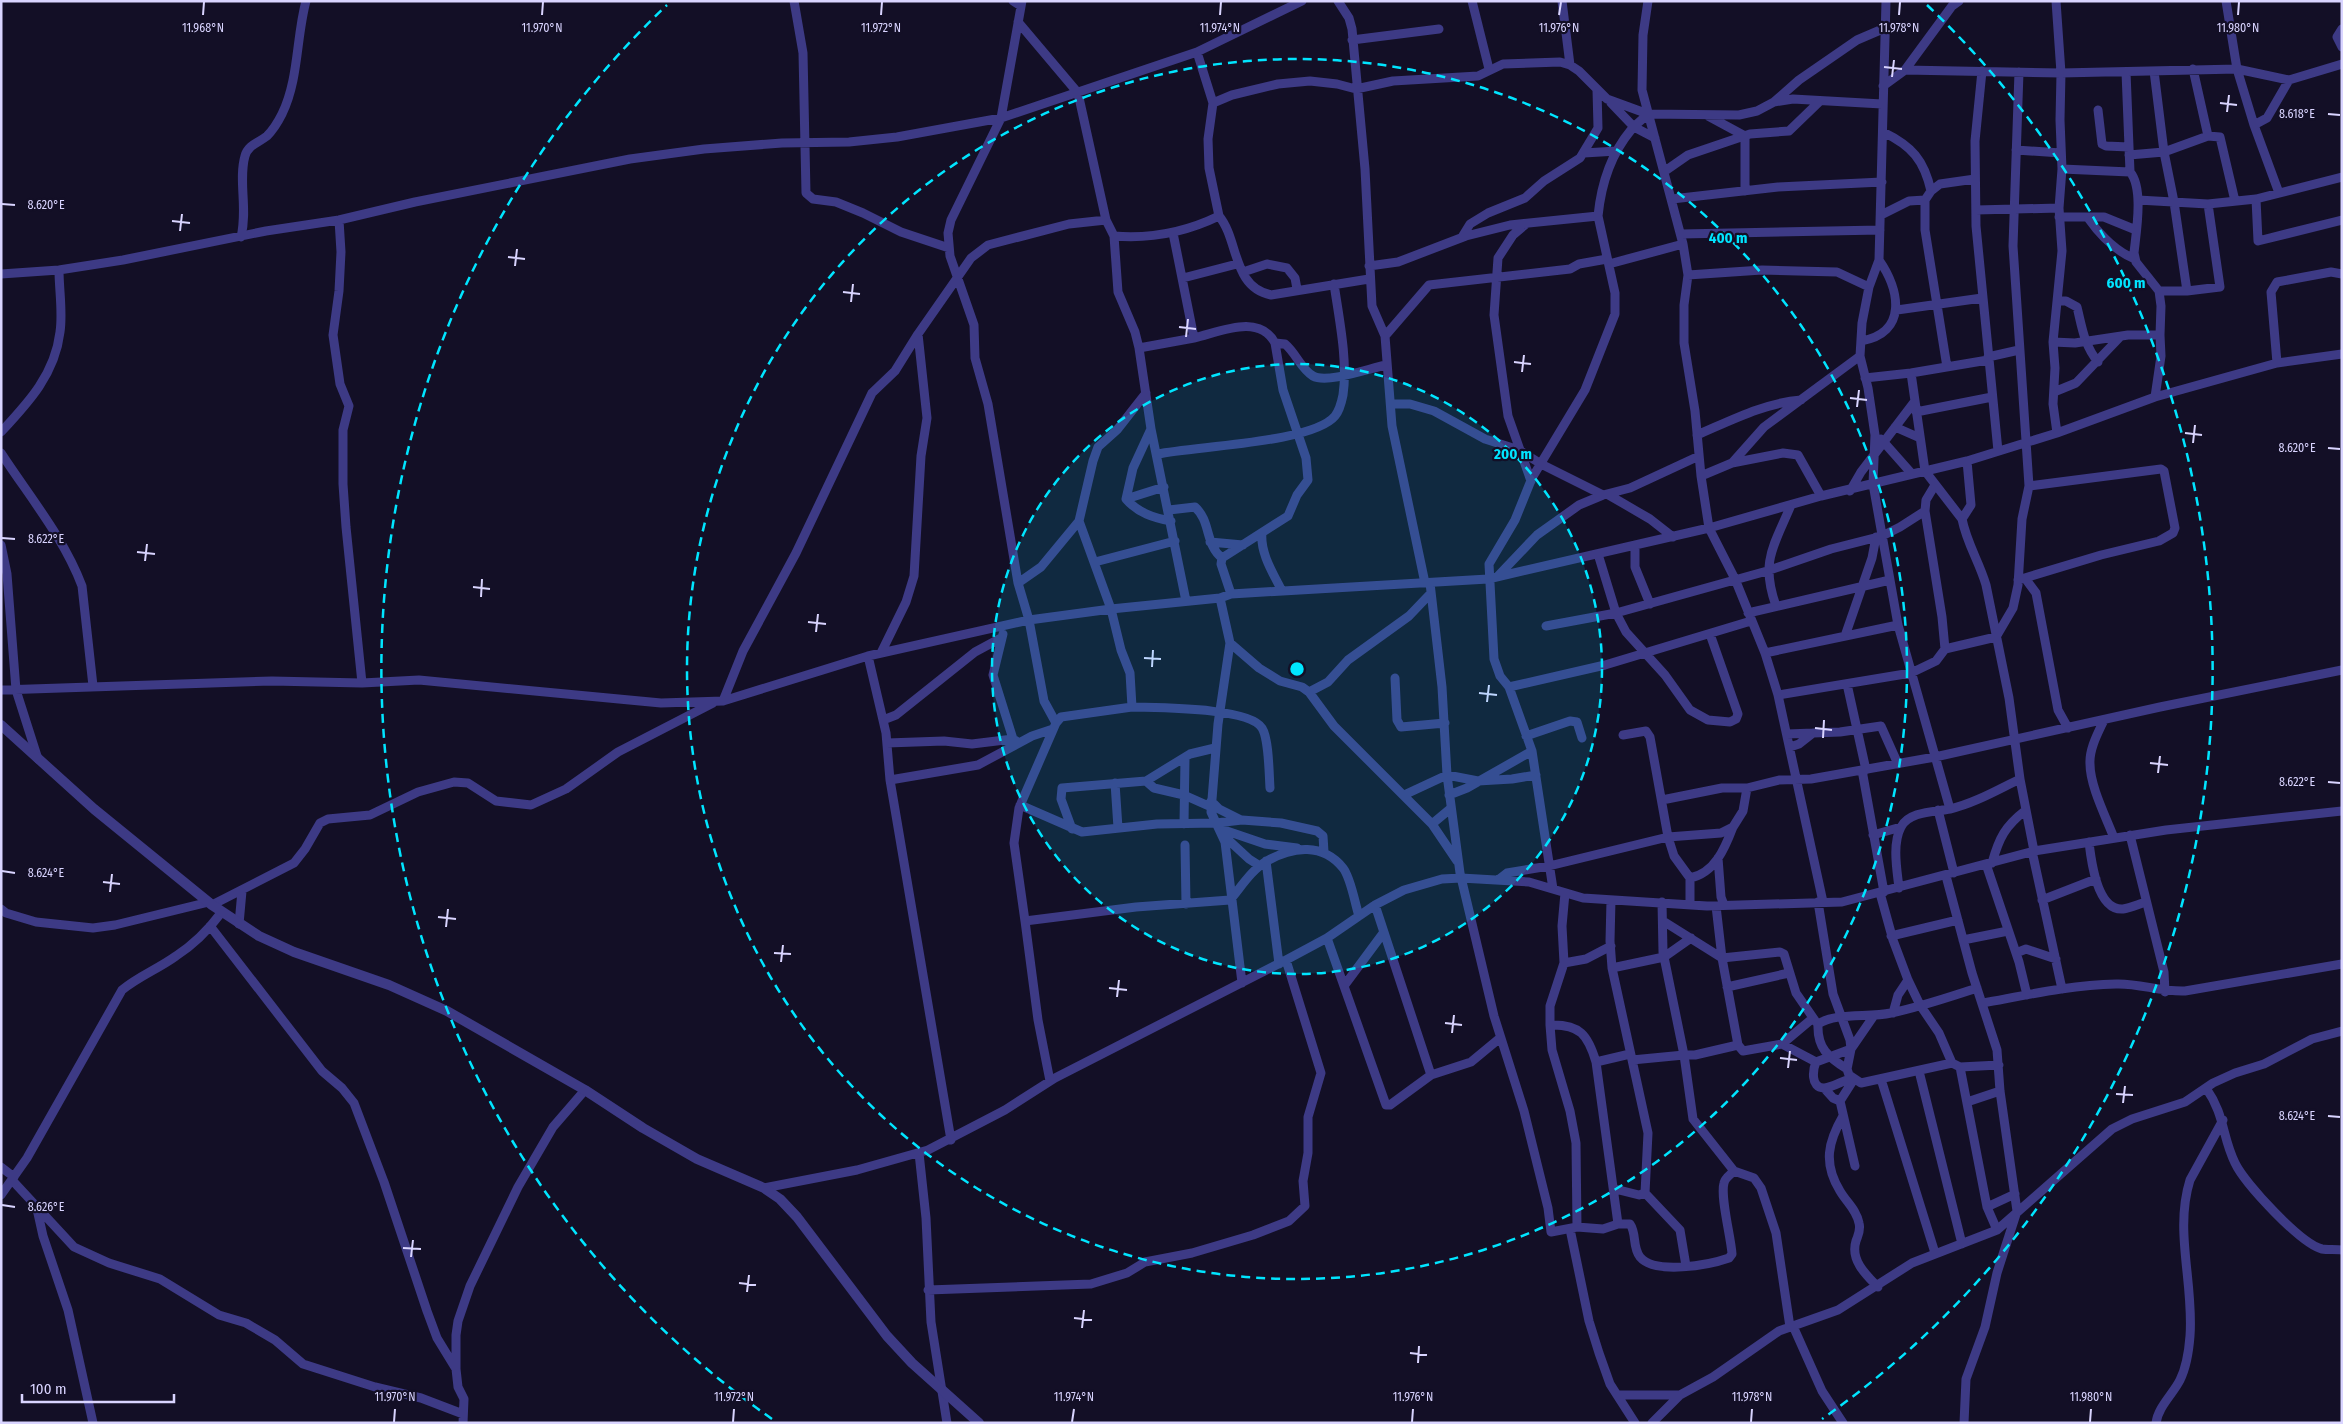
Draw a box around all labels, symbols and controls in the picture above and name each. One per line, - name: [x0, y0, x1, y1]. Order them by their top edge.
- text: 11.968°N: [182, 21, 224, 35]
- text: 11.970°N: [522, 21, 563, 35]
- text: 11.972°N: [861, 21, 901, 35]
- text: 11.974°N: [1200, 21, 1240, 35]
- text: 11.976°N: [1539, 21, 1579, 35]
- text: 11.978°N: [1879, 21, 1919, 35]
- text: 11.980°N: [2217, 21, 2259, 35]
- text: 8.618°E: [2279, 107, 2315, 121]
- text: 8.620°E: [27, 198, 65, 212]
- text: 400 m: [1709, 229, 1747, 247]
- text: 600 m: [2107, 274, 2145, 292]
- text: 8.620°E: [2278, 441, 2316, 455]
- text: 200 m: [1493, 445, 1532, 463]
- text: 8.622°E: [28, 532, 64, 546]
- centre of rings: [1288, 660, 1306, 678]
- text: 8.622°E: [2279, 775, 2315, 789]
- text: 8.624°E: [28, 866, 65, 880]
- text: 8.624°E: [2279, 1109, 2316, 1123]
- text: 8.626°E: [28, 1200, 65, 1214]
- scale bar: [22, 1372, 175, 1404]
- text: 100 m: [30, 1380, 67, 1398]
- text: 11.970°N: [375, 1390, 416, 1404]
- text: 11.972°N: [714, 1390, 754, 1404]
- text: 11.974°N: [1054, 1390, 1094, 1404]
- text: 11.976°N: [1393, 1390, 1433, 1404]
- text: 11.978°N: [1732, 1390, 1772, 1404]
- text: 11.980°N: [2070, 1390, 2112, 1404]

